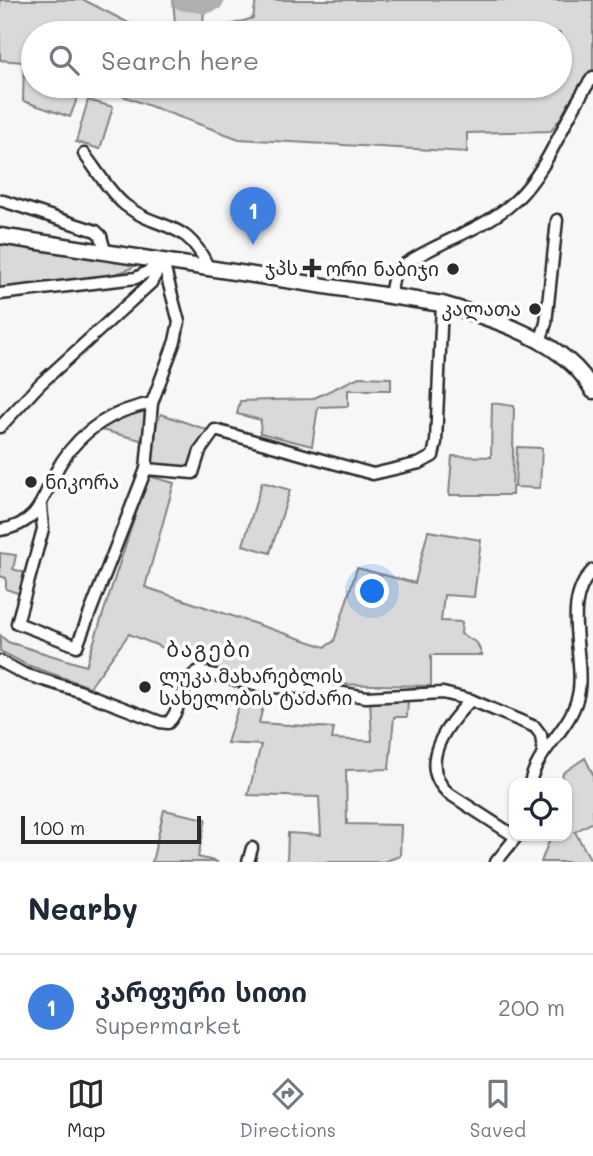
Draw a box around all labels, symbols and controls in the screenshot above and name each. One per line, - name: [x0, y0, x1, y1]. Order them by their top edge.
- search box: [21, 21, 572, 98]
- icon: search: [45, 41, 83, 79]
- text: Search here: [101, 43, 259, 77]
- pin: 1: [230, 187, 276, 245]
- place label: ჯპს: [265, 255, 298, 280]
- place label: ორი ნაბიჯი: [326, 256, 439, 281]
- marker: ჯპს: [304, 260, 320, 276]
- marker: ორი ნაბიჯი: [445, 261, 461, 277]
- place label: კალათა: [442, 296, 521, 322]
- marker: კალათა: [527, 301, 543, 317]
- place label: ნიკორა: [45, 469, 119, 494]
- marker: ნიკორა: [23, 474, 39, 490]
- your location: [355, 574, 389, 608]
- district label: ბაგები: [166, 635, 252, 662]
- place label: ლუკა მახარებლის სახელობის ტაძარი: [159, 663, 352, 711]
- marker: ლუკა მახარებლის სახელობის ტაძარი: [137, 679, 153, 695]
- map controls: [509, 778, 572, 841]
- button: locate: [509, 778, 572, 841]
- scale bar: [21, 813, 201, 845]
- text: 100 m: [32, 815, 85, 840]
- text: Nearby: [28, 888, 138, 928]
- text: კარფური სითი: [95, 975, 307, 1009]
- text: 1: [46, 992, 56, 1022]
- text: 200 m: [498, 992, 565, 1022]
- text: Supermarket: [95, 1010, 241, 1040]
- tab: Map: [67, 1075, 106, 1142]
- tab: Directions: [239, 1075, 336, 1142]
- tab: Saved: [470, 1075, 526, 1142]

